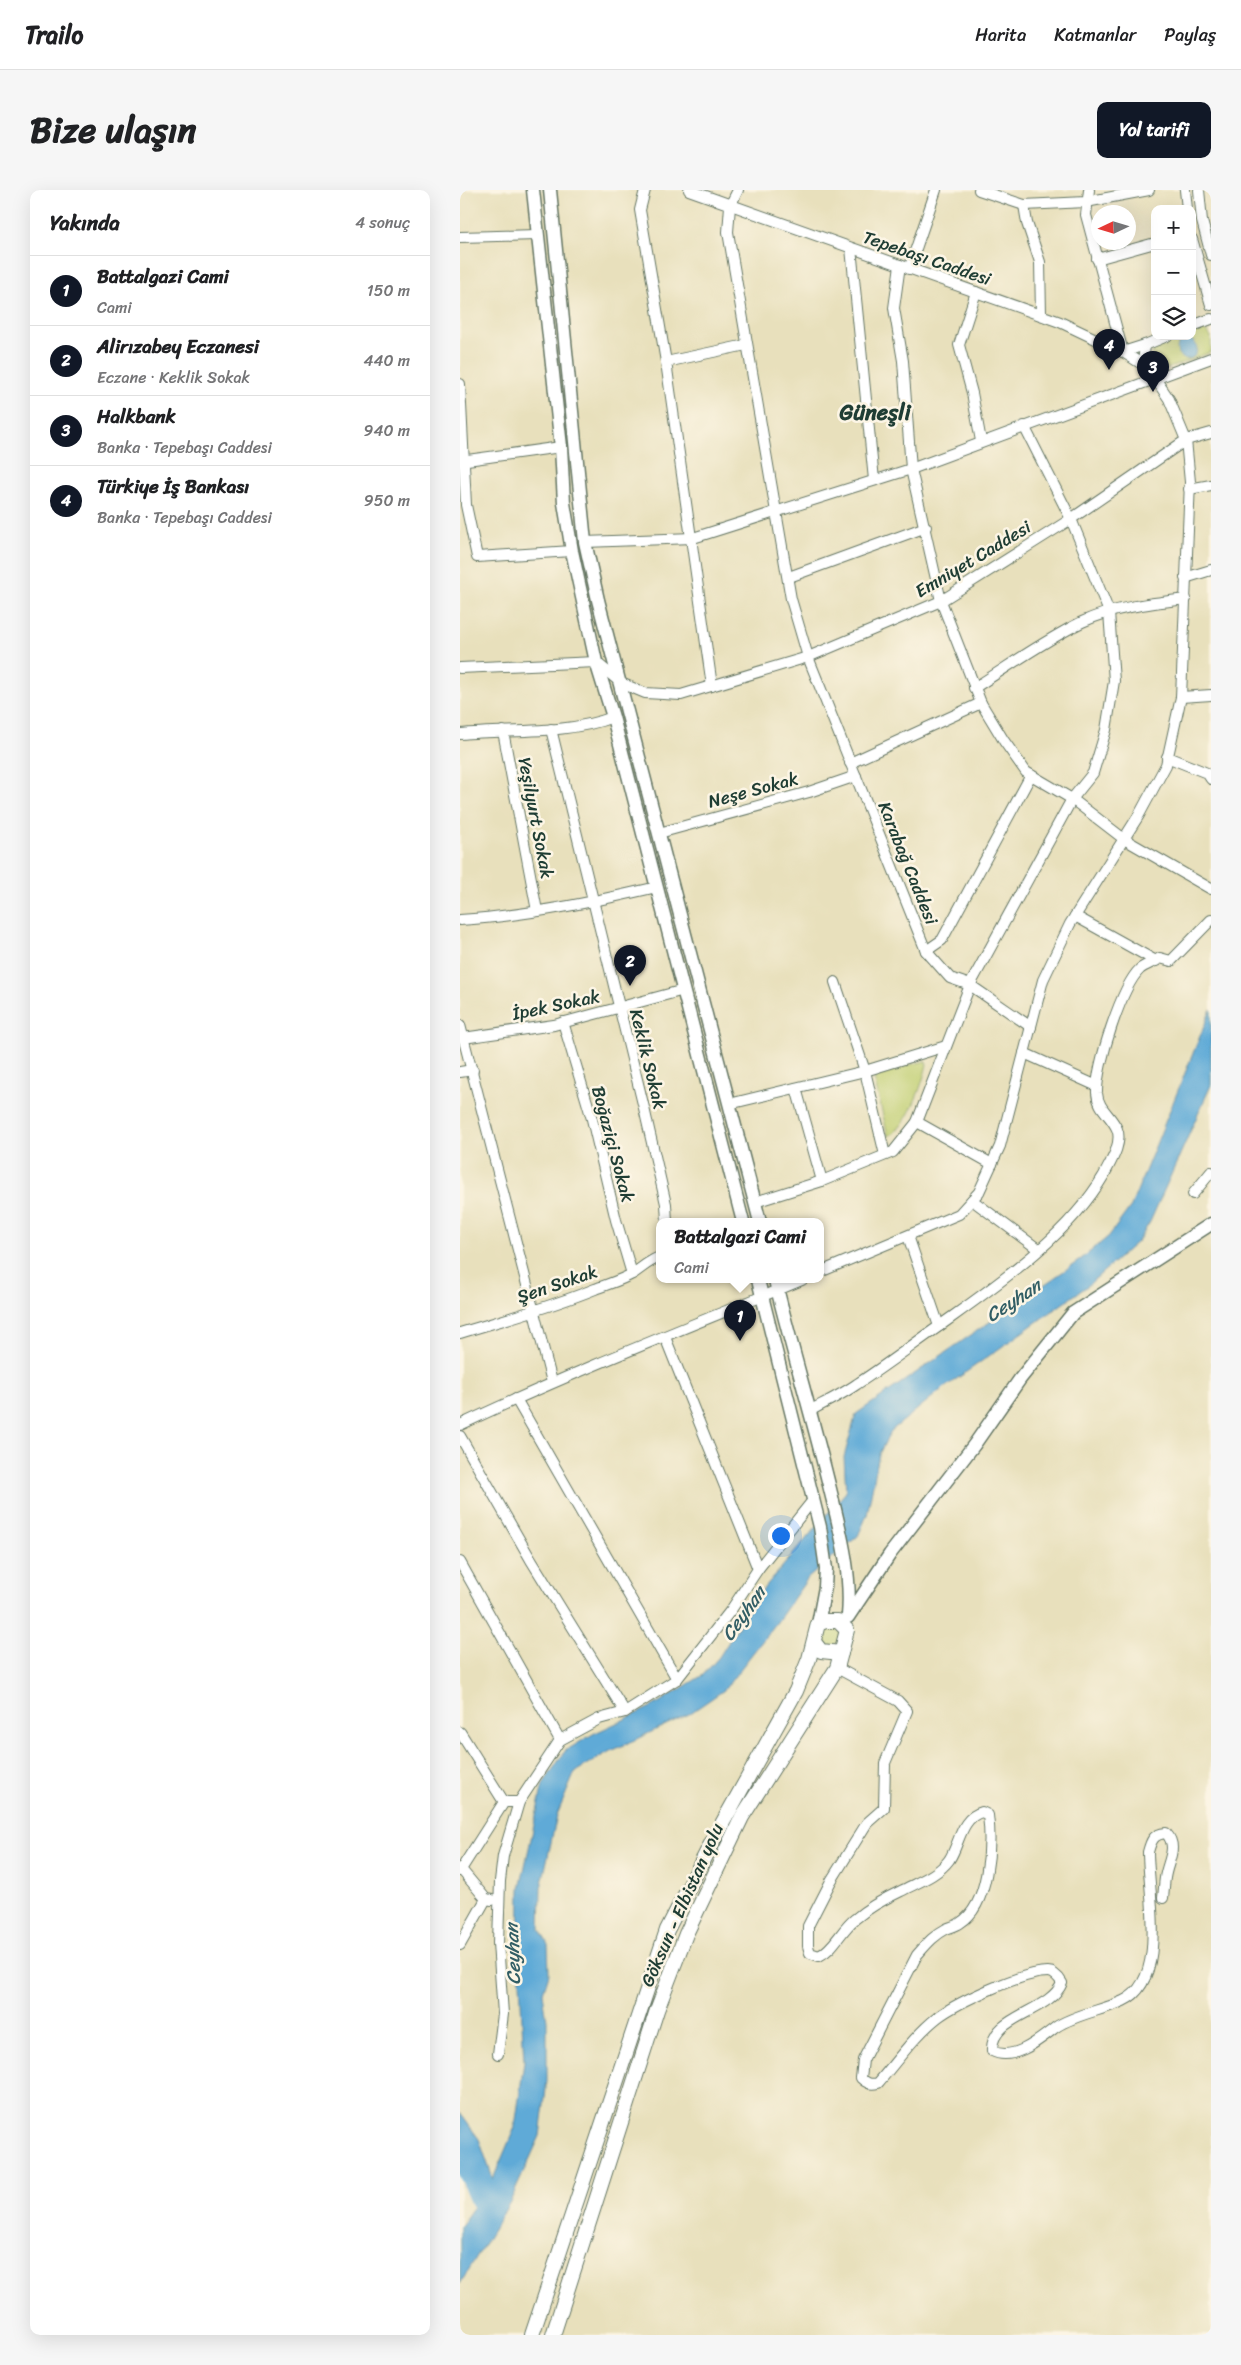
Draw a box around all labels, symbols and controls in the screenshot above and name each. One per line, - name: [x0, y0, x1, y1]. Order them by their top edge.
- text: Trailo: [25, 14, 83, 56]
- text: Harita: [975, 19, 1026, 51]
- text: Katmanlar: [1054, 19, 1136, 51]
- text: Paylaş: [1164, 19, 1216, 51]
- text: Bize ulaşın: [30, 99, 196, 161]
- button: Yol tarifi: [1097, 102, 1211, 158]
- text: Yakında: [50, 204, 120, 242]
- north arrow: [1091, 205, 1136, 250]
- map controls: [1151, 205, 1196, 340]
- button: +: [1151, 205, 1196, 250]
- text: 4 sonuç: [355, 208, 410, 237]
- street label: Tepebaşı Caddesi: [859, 221, 996, 295]
- button: −: [1151, 250, 1196, 295]
- text: Battalgazi Cami: [97, 260, 229, 293]
- text: 1: [63, 276, 69, 305]
- text: 150 m: [367, 276, 410, 305]
- text: Cami: [97, 293, 132, 322]
- button: layers: [1151, 295, 1196, 340]
- pin: 4: [1093, 329, 1125, 370]
- text: Alirızabey Eczanesi: [97, 330, 259, 363]
- text: 2: [61, 346, 71, 375]
- text: 440 m: [363, 346, 410, 375]
- pin: 3: [1137, 351, 1169, 392]
- text: Eczane · Keklik Sokak: [97, 363, 250, 392]
- district label: Güneşli: [838, 393, 912, 432]
- text: Halkbank: [97, 400, 176, 433]
- text: 3: [62, 416, 70, 445]
- text: 940 m: [364, 416, 410, 445]
- text: Banka · Tepebaşı Caddesi: [97, 433, 272, 462]
- text: Türkiye İş Bankası: [97, 470, 249, 503]
- text: 4: [61, 486, 71, 515]
- text: 950 m: [364, 486, 410, 515]
- text: Banka · Tepebaşı Caddesi: [97, 503, 272, 532]
- street label: Emniyet Caddesi: [909, 511, 1038, 607]
- street label: Yeşilyurt Sokak: [509, 755, 563, 881]
- street label: Neşe Sokak: [704, 762, 802, 817]
- street label: Karabağ Caddesi: [869, 796, 948, 930]
- pin: 2: [614, 945, 646, 986]
- street label: İpek Sokak: [508, 980, 603, 1030]
- street label: Keklik Sokak: [620, 1005, 676, 1113]
- street label: Boğaziçi Sokak: [582, 1082, 644, 1206]
- popup: [656, 1218, 824, 1283]
- text: Battalgazi Cami: [674, 1220, 806, 1253]
- text: Cami: [674, 1253, 709, 1282]
- street label: Şen Sokak: [512, 1255, 602, 1313]
- water label: Ceyhan: [979, 1268, 1050, 1331]
- pin: 1: [724, 1300, 756, 1341]
- your location: [768, 1523, 794, 1549]
- water label: Ceyhan: [712, 1577, 776, 1648]
- street label: Göksun - Elbistan yolu: [631, 1818, 733, 1992]
- water label: Ceyhan: [495, 1920, 530, 1985]

